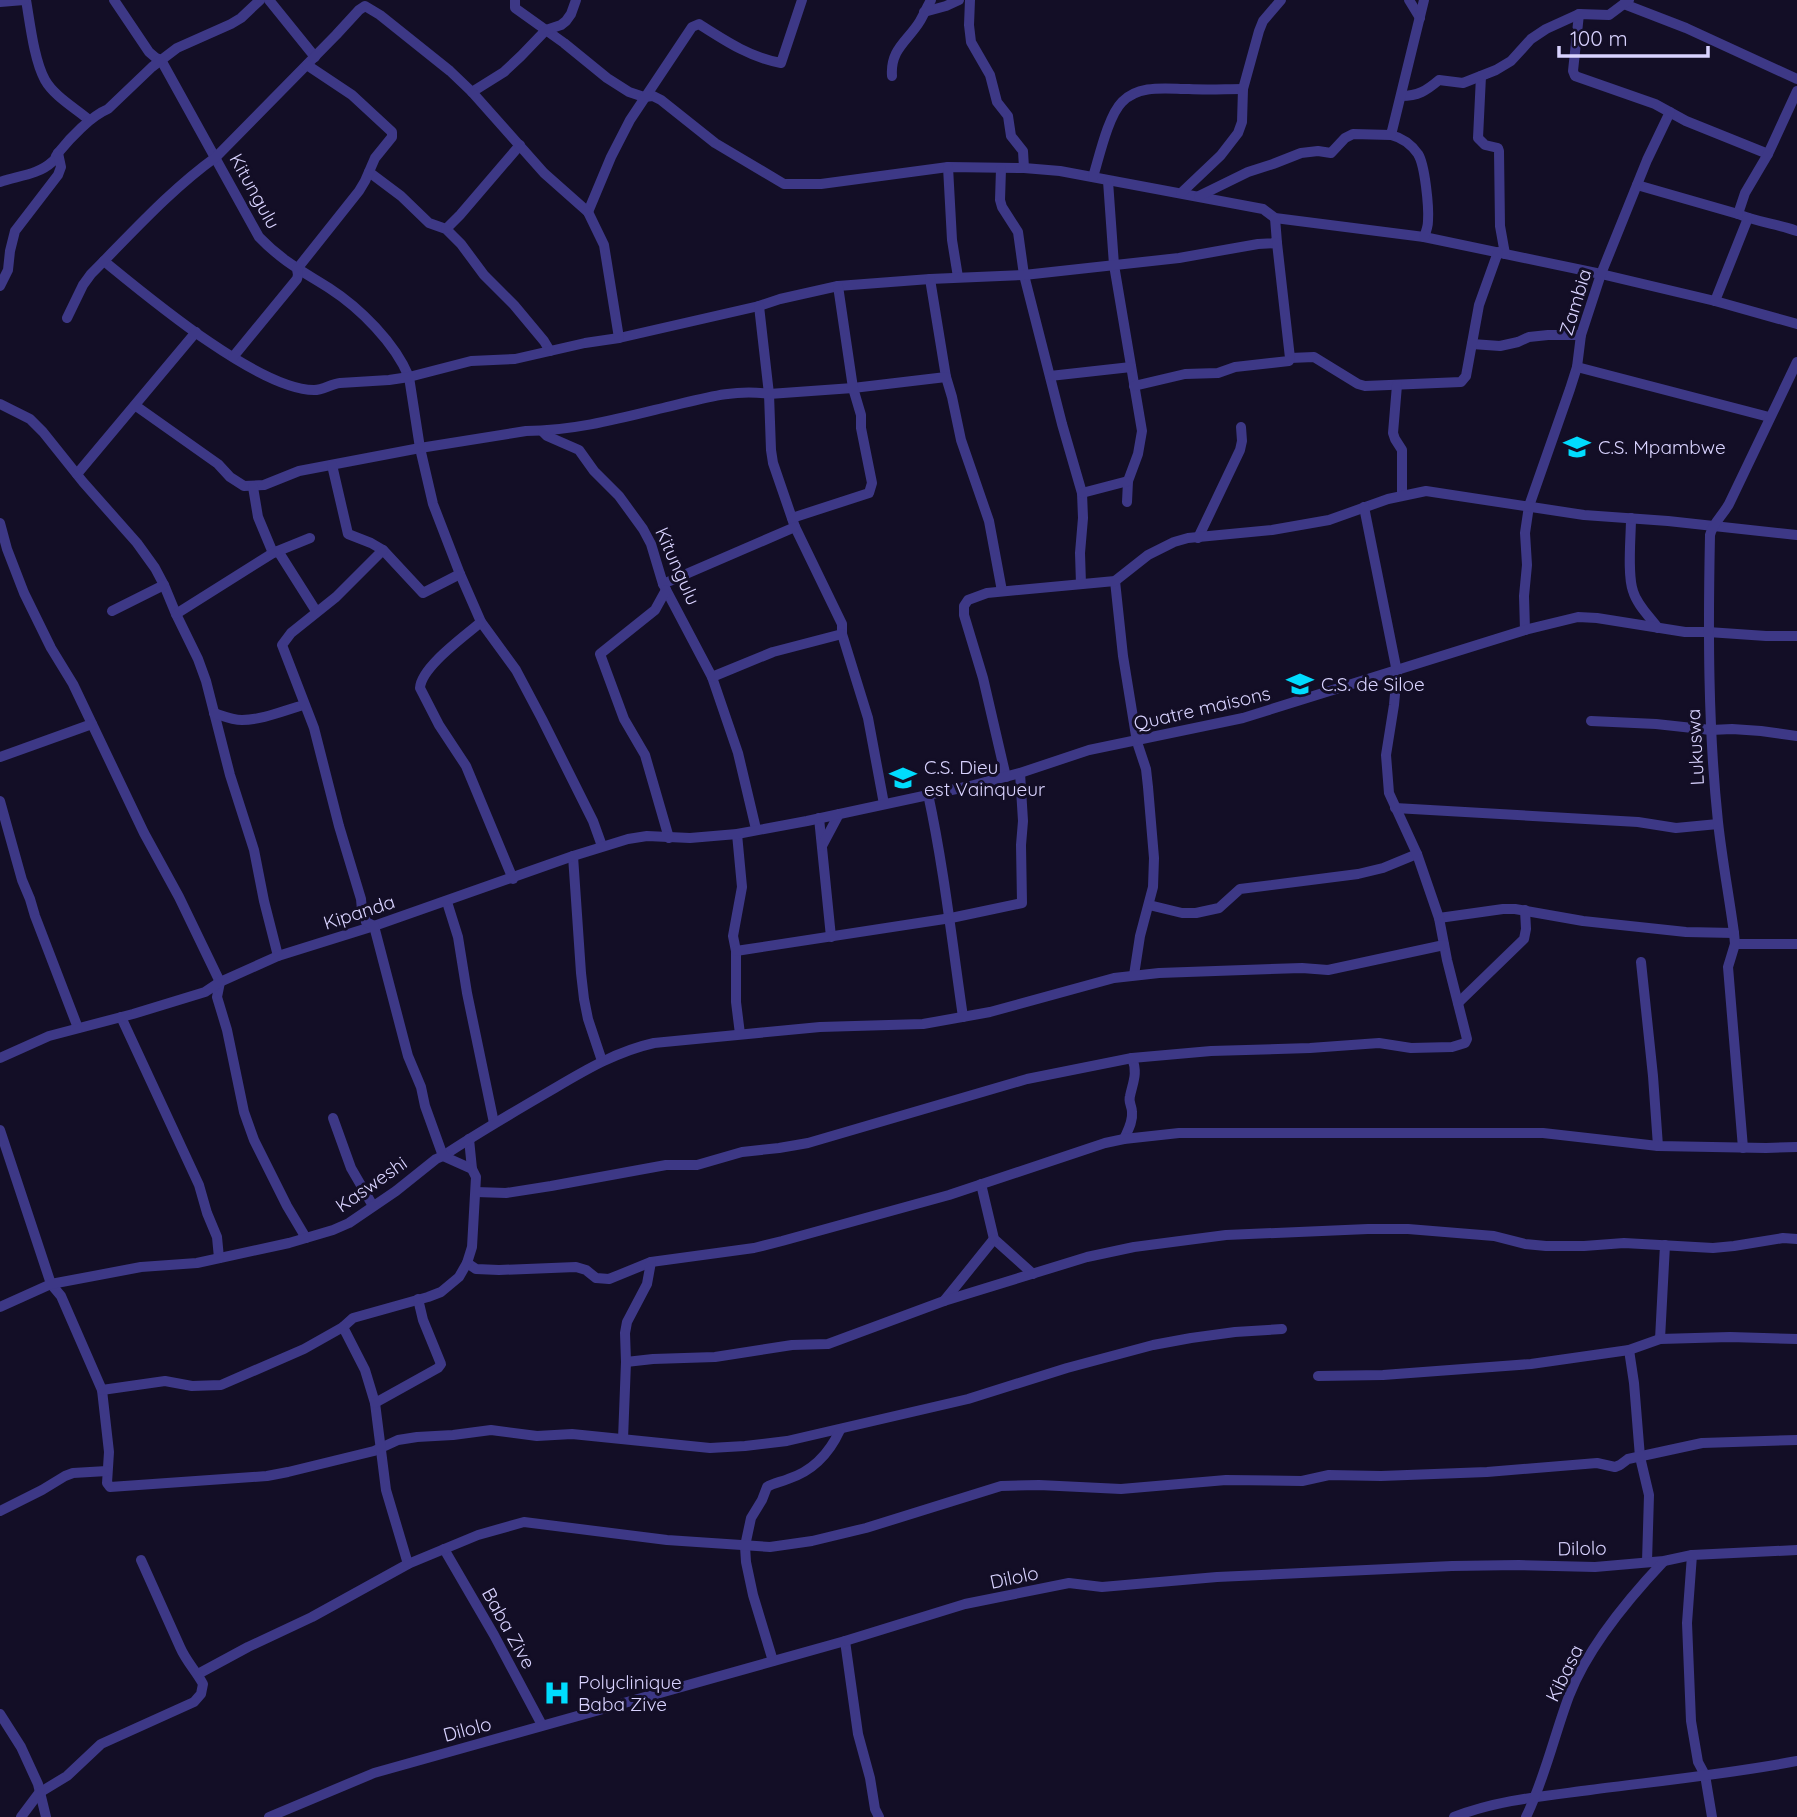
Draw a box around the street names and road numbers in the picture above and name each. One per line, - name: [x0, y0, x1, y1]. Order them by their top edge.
- street label: Kitungulu: [224, 149, 286, 233]
- street label: Zambia: [1554, 266, 1596, 338]
- street label: Kitungulu: [650, 523, 706, 609]
- street label: Quatre maisons: [1131, 681, 1273, 735]
- street label: Lukuswa: [1681, 708, 1709, 786]
- street label: Kipanda: [320, 889, 398, 935]
- street label: Kasweshi: [331, 1151, 411, 1217]
- street label: Dilolo: [1557, 1536, 1607, 1560]
- street label: Dilolo: [988, 1560, 1040, 1594]
- street label: Baba Zive: [477, 1583, 541, 1673]
- street label: Kibasa: [1540, 1641, 1588, 1705]
- street label: Dilolo: [440, 1711, 494, 1747]

